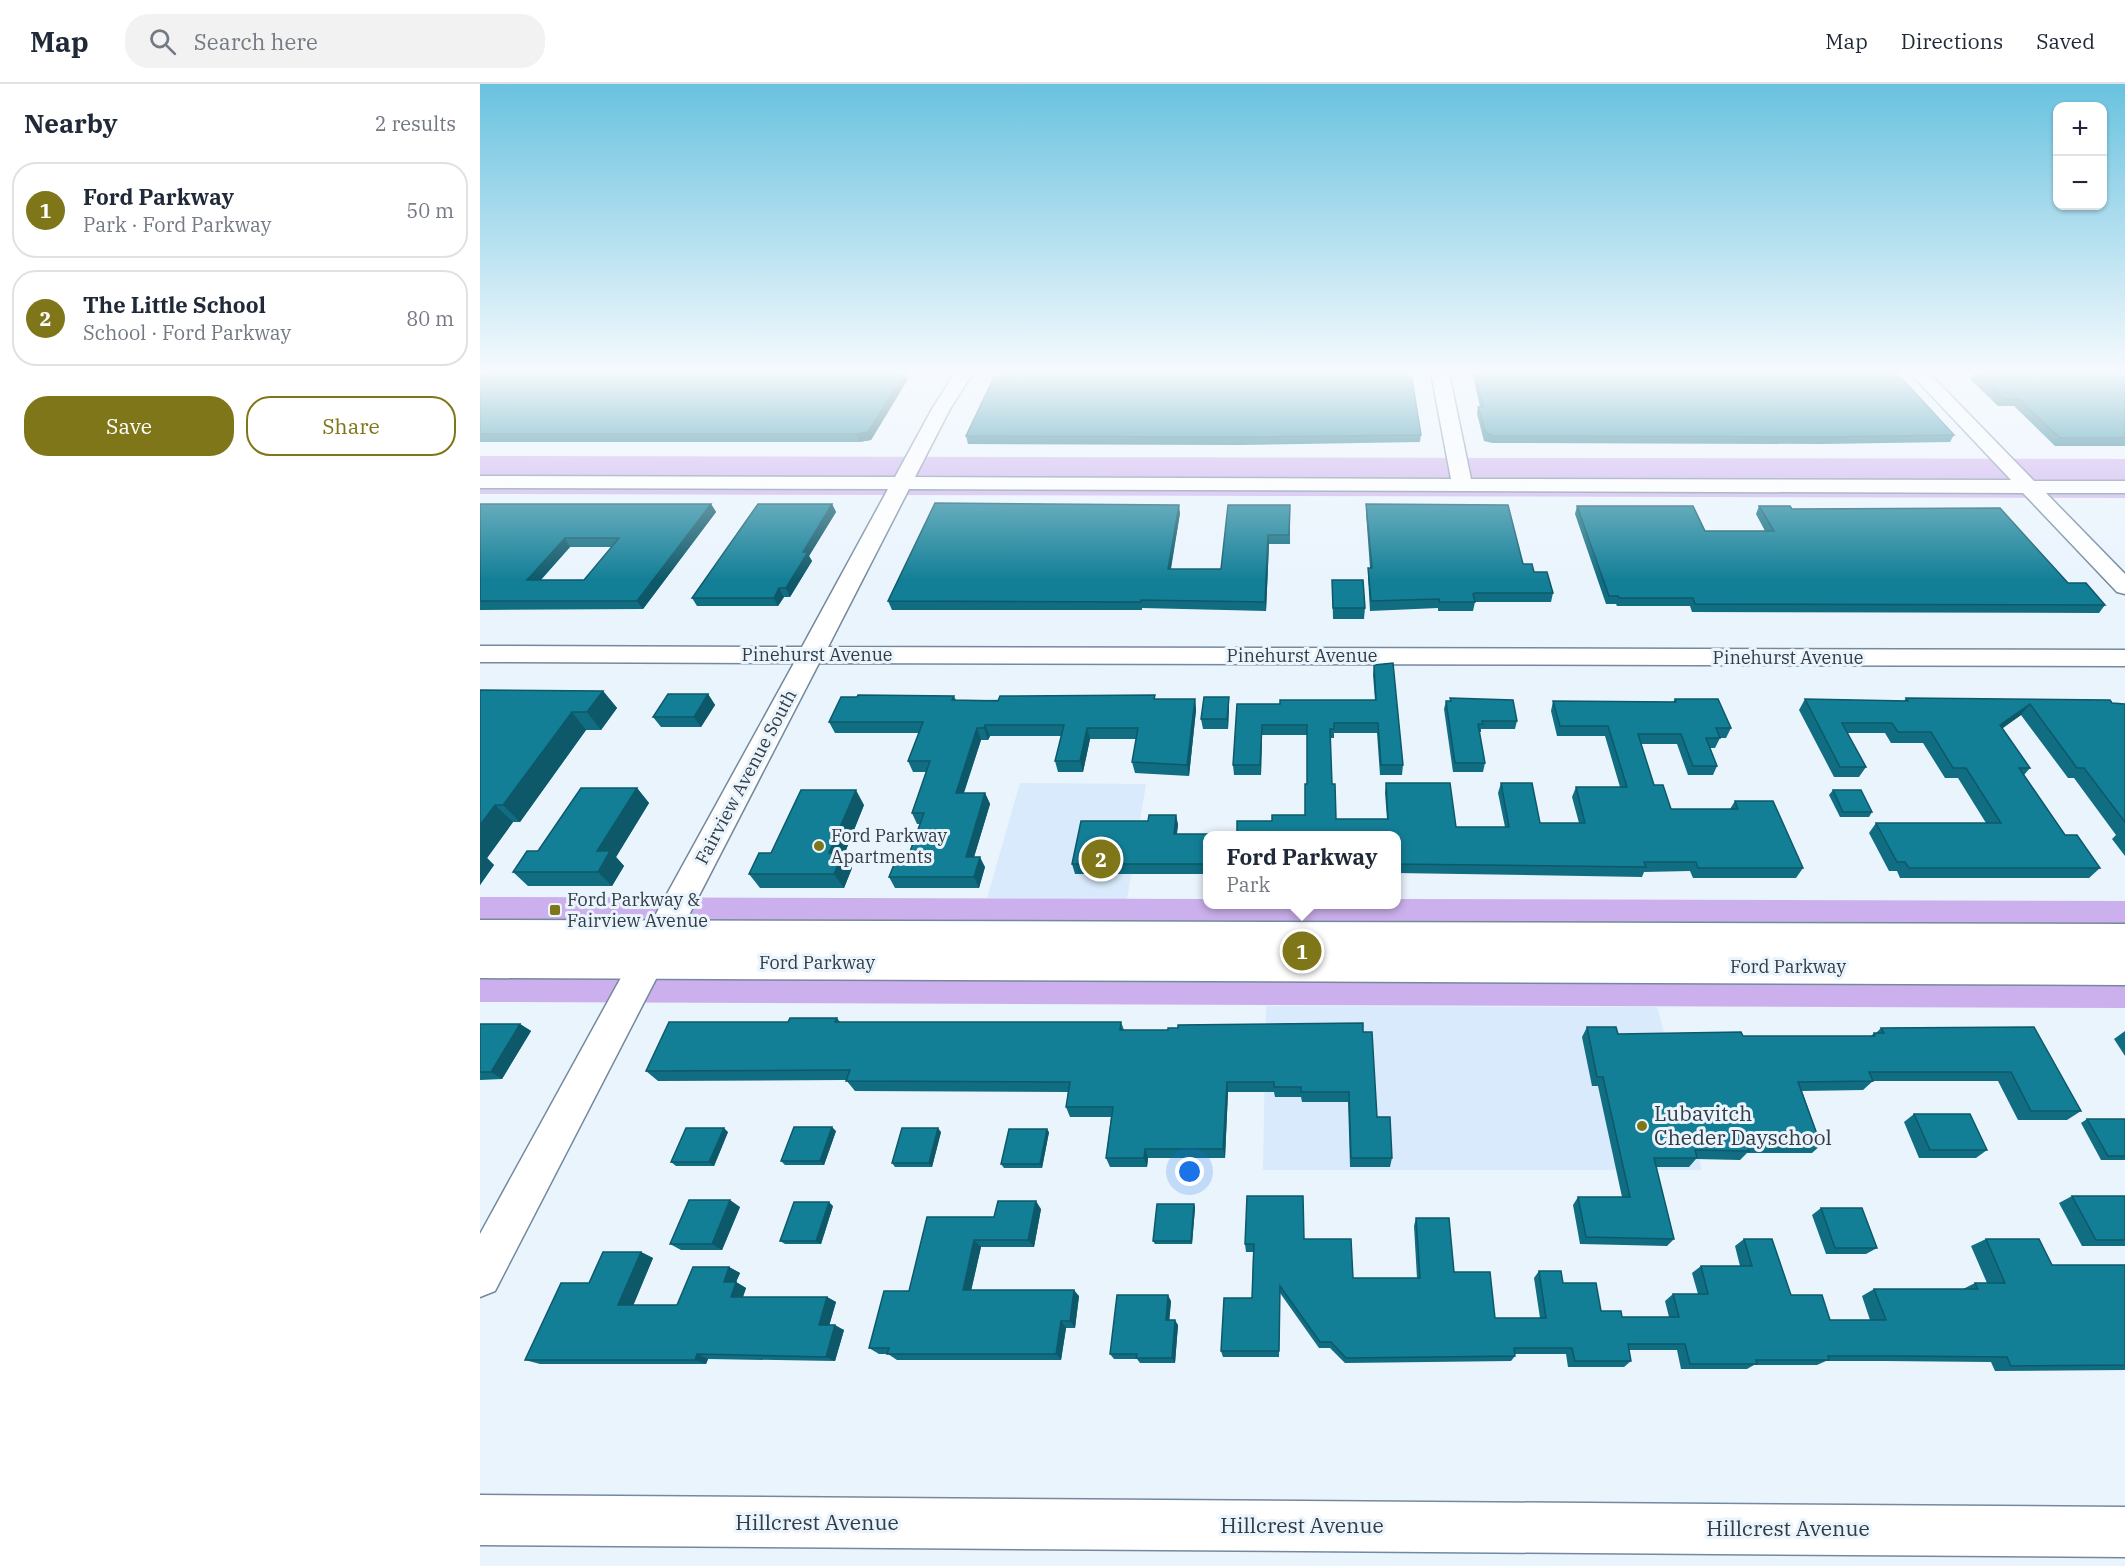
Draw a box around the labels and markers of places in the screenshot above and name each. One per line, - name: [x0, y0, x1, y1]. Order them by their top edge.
- place label: Ford Parkway Apartments: [831, 824, 948, 868]
- pin: 2: [1082, 836, 1120, 882]
- marker: Ford Parkway Apartments: [812, 839, 826, 853]
- place label: Ford Parkway & Fairview Avenue: [567, 888, 708, 932]
- marker: Ford Parkway & Fairview Avenue: [548, 903, 562, 917]
- pin: 1: [1282, 928, 1322, 974]
- place label: Lubavitch Cheder Dayschool: [1654, 1099, 1832, 1151]
- marker: Lubavitch Cheder Dayschool: [1635, 1119, 1649, 1133]

